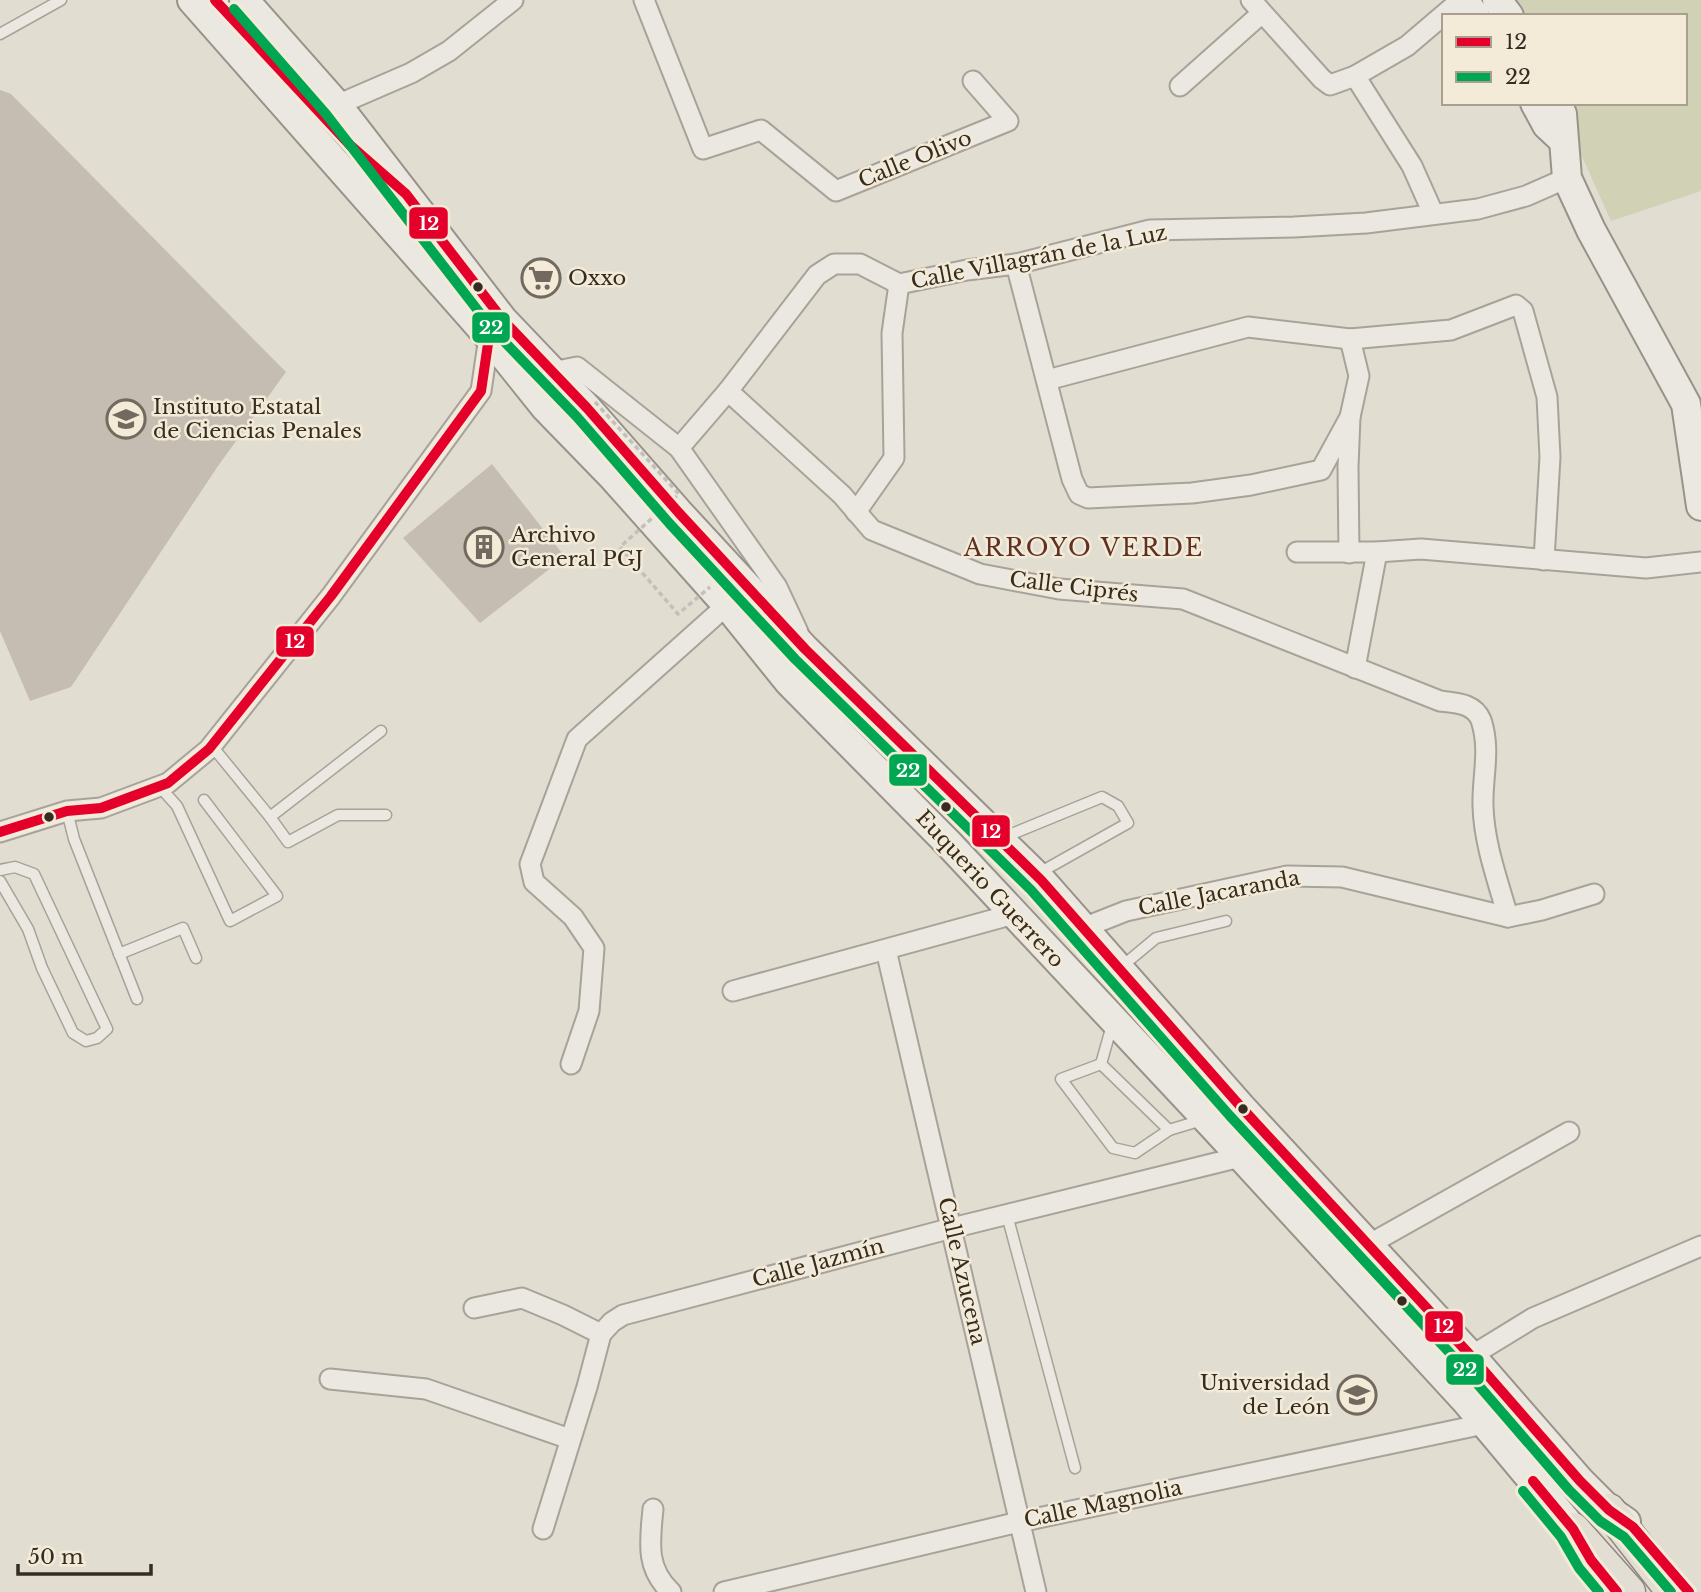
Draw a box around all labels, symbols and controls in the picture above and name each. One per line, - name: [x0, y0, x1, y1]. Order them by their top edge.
- legend: [1442, 14, 1687, 105]
- text: 12: [1505, 29, 1527, 55]
- text: 22: [1505, 64, 1531, 90]
- street label: Calle Olivo: [855, 125, 975, 193]
- line badge: 12: [408, 206, 449, 240]
- text: 12: [419, 212, 439, 235]
- street label: Calle Villagrán de la Luz: [909, 219, 1169, 295]
- supermarket icon: Oxxo: [520, 257, 562, 299]
- place label: Oxxo: [568, 265, 626, 291]
- unlabelled marker: [471, 280, 485, 294]
- line badge: 22: [471, 311, 511, 344]
- text: 22: [479, 316, 503, 339]
- place label: Instituto Estatal de Ciencias Penales: [153, 394, 362, 444]
- school or university icon: Instituto Estatal de Ciencias Penales: [105, 398, 147, 440]
- place label: Archivo General PGJ: [510, 522, 643, 572]
- building icon: Archivo General PGJ: [463, 526, 505, 568]
- district label: ARROYO VERDE: [963, 533, 1204, 562]
- street label: Calle Ciprés: [1008, 566, 1140, 608]
- line badge: 12: [275, 625, 315, 658]
- text: 12: [285, 630, 305, 653]
- line badge: 22: [888, 753, 928, 787]
- text: 22: [896, 759, 920, 782]
- unlabelled marker: [939, 800, 953, 814]
- street label: Euquerio Guerrero: [910, 805, 1070, 973]
- unlabelled marker: [42, 810, 56, 824]
- line badge: 12: [971, 814, 1011, 848]
- text: 12: [981, 820, 1001, 843]
- street label: Calle Jacaranda: [1136, 865, 1302, 921]
- unlabelled marker: [1236, 1102, 1250, 1116]
- street label: Calle Azucena: [932, 1195, 992, 1348]
- street label: Calle Jazmín: [749, 1233, 887, 1293]
- unlabelled marker: [1395, 1294, 1409, 1308]
- line badge: 12: [1424, 1310, 1464, 1343]
- text: 12: [1434, 1315, 1454, 1338]
- line badge: 22: [1445, 1353, 1485, 1386]
- text: 22: [1453, 1358, 1477, 1381]
- place label: Universidad de León: [1200, 1370, 1330, 1420]
- school or university icon: Universidad de León: [1336, 1374, 1378, 1416]
- street label: Calle Magnolia: [1021, 1474, 1185, 1533]
- scale bar: [18, 1532, 150, 1576]
- text: 50 m: [28, 1544, 84, 1570]

